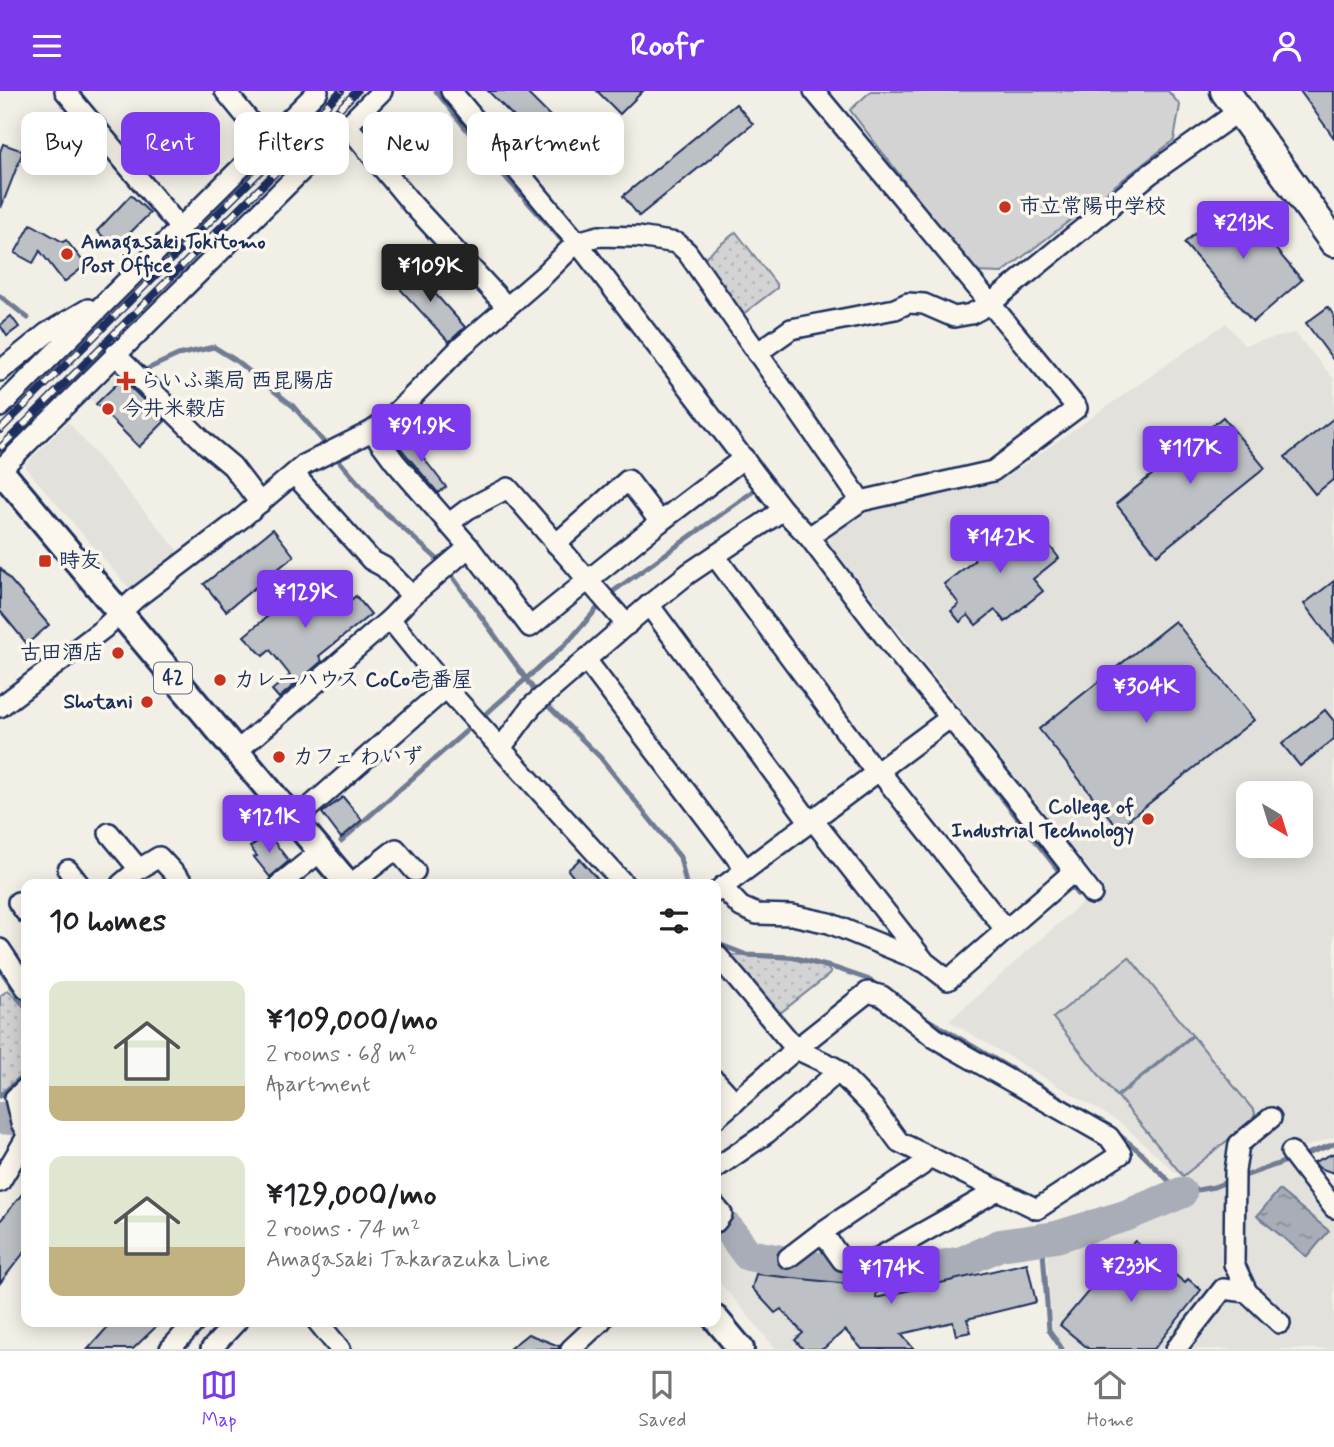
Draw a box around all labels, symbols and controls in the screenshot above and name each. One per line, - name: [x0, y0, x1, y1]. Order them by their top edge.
- text: Roofr: [630, 25, 704, 67]
- icon: menu: [28, 27, 66, 65]
- icon: person: [1268, 27, 1306, 65]
- chip: Buy: [21, 112, 107, 175]
- chip: Rent: [121, 112, 220, 175]
- chip: Filters: [234, 112, 349, 175]
- chip: New: [363, 112, 453, 175]
- chip: Apartment: [467, 112, 624, 175]
- place label: 市立常陽中学校: [1019, 193, 1166, 221]
- marker: 市立常陽中学校: [997, 199, 1013, 215]
- pin: ¥213K: [1194, 201, 1292, 261]
- text: ¥213K: [1213, 209, 1273, 239]
- place label: Amagasaki Tokitomo Post Office: [81, 228, 266, 280]
- pin: ¥109K: [381, 245, 479, 304]
- marker: Amagasaki Tokitomo Post Office: [59, 246, 75, 262]
- text: ¥109K: [397, 252, 463, 282]
- place label: らいふ薬局 西昆陽店: [140, 367, 335, 395]
- marker: らいふ薬局 西昆陽店: [118, 373, 134, 389]
- place label: 今井米穀店: [122, 395, 227, 423]
- marker: 今井米穀店: [100, 401, 116, 417]
- pin: ¥91.9K: [364, 405, 478, 464]
- text: ¥91.9K: [388, 412, 454, 442]
- pin: ¥117K: [1141, 427, 1239, 486]
- text: ¥117K: [1159, 434, 1221, 464]
- pin: ¥142K: [951, 515, 1049, 575]
- text: ¥142K: [966, 523, 1034, 553]
- place label: 時友: [59, 547, 101, 575]
- marker: 時友: [37, 553, 53, 569]
- pin: ¥129K: [256, 571, 354, 630]
- text: ¥129K: [273, 578, 337, 608]
- place label: 古田酒店: [20, 639, 104, 667]
- marker: 古田酒店: [110, 645, 126, 661]
- road number: 42: [154, 663, 192, 693]
- pin: ¥304K: [1097, 665, 1195, 725]
- place label: カレーハウス CoCo壱番屋: [234, 666, 473, 694]
- marker: カレーハウス CoCo壱番屋: [212, 672, 228, 688]
- text: ¥304K: [1113, 673, 1179, 703]
- place label: Shotani: [63, 688, 133, 716]
- marker: Shotani: [139, 694, 155, 710]
- place label: カフェ わいず: [293, 743, 423, 771]
- marker: カフェ わいず: [271, 749, 287, 765]
- north arrow: [1236, 781, 1312, 857]
- map controls: [1236, 781, 1313, 858]
- place label: College of Industrial Technology: [951, 793, 1134, 847]
- pin: ¥121K: [220, 795, 318, 855]
- text: ¥121K: [239, 803, 299, 833]
- marker: College of Industrial Technology: [1140, 811, 1156, 827]
- text: 10 homes: [49, 902, 166, 941]
- icon: filters: [655, 902, 693, 940]
- text: ¥109,000/mo: [266, 1001, 438, 1040]
- icon: home: [105, 1009, 189, 1093]
- text: 2 rooms · 68 m²: [266, 1040, 417, 1070]
- text: Apartment: [266, 1070, 371, 1100]
- text: ¥129,000/mo: [266, 1176, 437, 1215]
- icon: home: [105, 1184, 189, 1268]
- text: 2 rooms · 74 m²: [266, 1215, 421, 1245]
- text: Amagasaki Takarazuka Line: [266, 1245, 550, 1275]
- pin: ¥233K: [1082, 1245, 1180, 1304]
- pin: ¥174K: [842, 1247, 940, 1306]
- text: ¥233K: [1101, 1252, 1161, 1282]
- text: ¥174K: [859, 1254, 923, 1284]
- tab: Map: [200, 1366, 238, 1433]
- tab: Saved: [638, 1366, 686, 1433]
- tab: Home: [1087, 1366, 1134, 1433]

